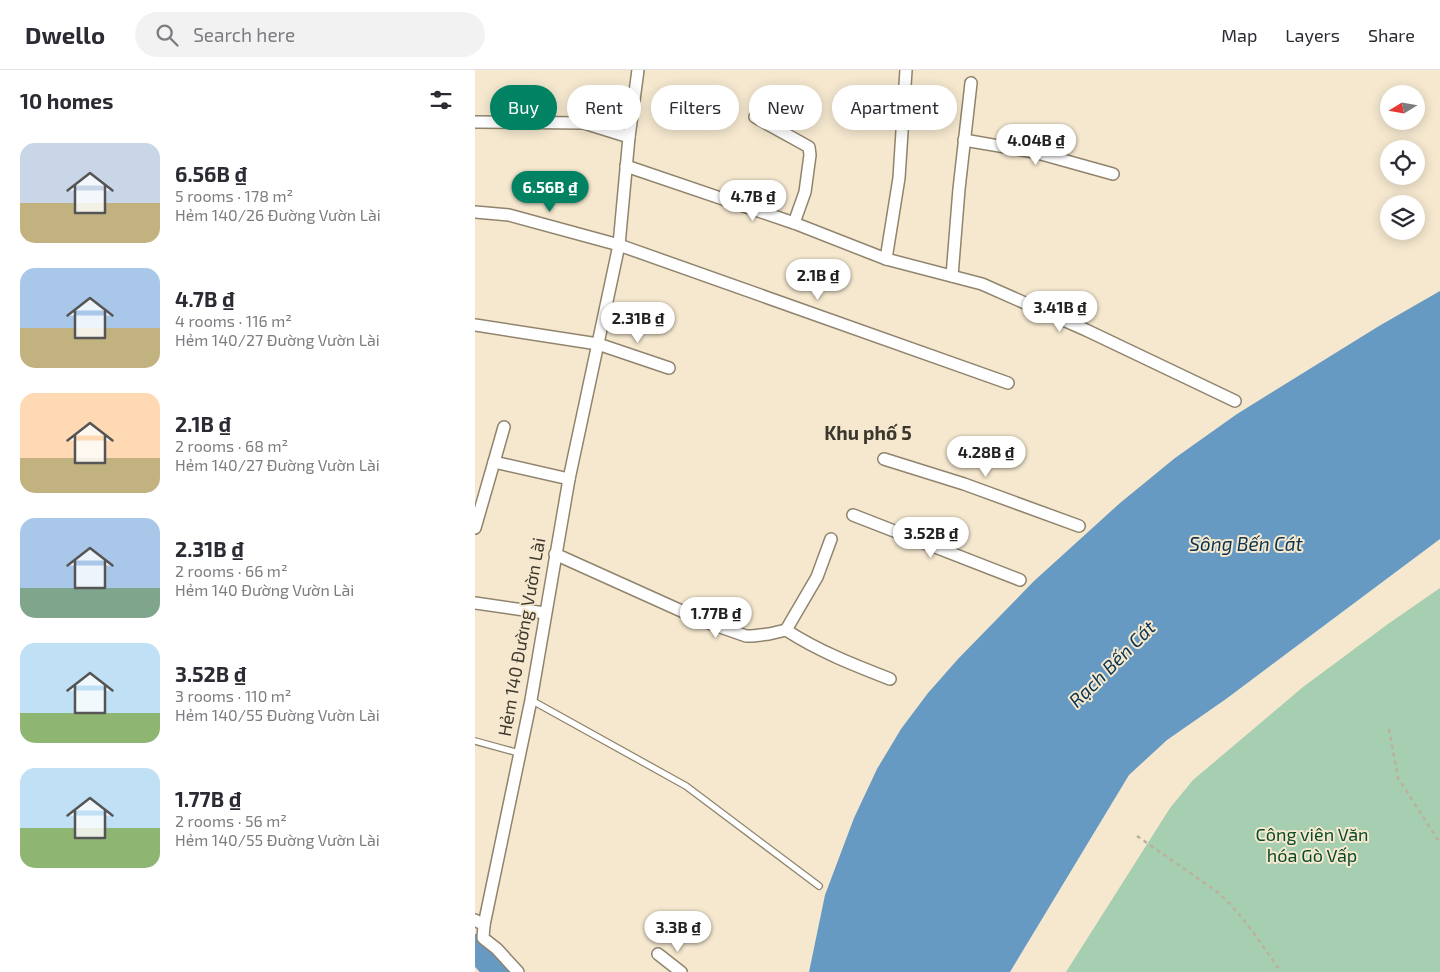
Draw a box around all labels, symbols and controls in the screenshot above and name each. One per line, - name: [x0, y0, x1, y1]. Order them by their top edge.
- search box: [135, 12, 485, 57]
- text: Dwello: [25, 20, 105, 49]
- icon: search: [153, 21, 181, 49]
- text: Search here: [193, 23, 295, 46]
- text: Map: [1221, 24, 1257, 46]
- text: Layers: [1285, 24, 1340, 46]
- text: Share: [1368, 24, 1415, 46]
- chip: Buy: [490, 85, 557, 130]
- chip: Rent: [567, 85, 641, 130]
- chip: Filters: [651, 85, 739, 130]
- chip: New: [749, 85, 822, 130]
- chip: Apartment: [832, 85, 957, 130]
- north arrow: [1380, 85, 1425, 130]
- map controls: [1380, 85, 1425, 240]
- icon: filters: [427, 86, 455, 114]
- text: 10 homes: [20, 88, 113, 113]
- pin: 4.04B ₫: [990, 124, 1082, 166]
- text: 4.04B ₫: [1007, 130, 1065, 149]
- button: locate: [1380, 140, 1425, 185]
- text: 6.56B ₫: [175, 161, 247, 186]
- icon: home: [60, 163, 120, 223]
- pin: 6.56B ₫: [504, 170, 596, 213]
- text: 6.56B ₫: [523, 177, 577, 196]
- pin: 4.7B ₫: [712, 180, 794, 222]
- text: 5 rooms · 178 m²: [175, 186, 293, 205]
- text: 4.7B ₫: [730, 186, 776, 205]
- button: layers: [1380, 195, 1425, 240]
- text: Hẻm 140/26 Đường Vườn Lài: [175, 205, 381, 224]
- pin: 2.1B ₫: [777, 258, 859, 301]
- text: 2.1B ₫: [797, 265, 839, 284]
- text: 4.7B ₫: [175, 286, 234, 311]
- icon: home: [60, 288, 120, 348]
- pin: 3.41B ₫: [1014, 290, 1106, 333]
- text: 3.41B ₫: [1033, 297, 1087, 316]
- pin: 2.31B ₫: [592, 302, 684, 344]
- text: 2.31B ₫: [612, 308, 664, 327]
- text: 4 rooms · 116 m²: [175, 311, 292, 330]
- text: Hẻm 140/27 Đường Vườn Lài: [175, 330, 380, 349]
- text: 2.1B ₫: [175, 411, 231, 436]
- icon: home: [60, 413, 120, 473]
- district label: Khu phố 5: [824, 421, 912, 444]
- text: 2 rooms · 68 m²: [175, 436, 288, 455]
- pin: 4.28B ₫: [940, 436, 1032, 478]
- text: 4.28B ₫: [958, 442, 1014, 461]
- text: Hẻm 140/27 Đường Vườn Lài: [175, 455, 380, 474]
- pin: 3.52B ₫: [885, 516, 977, 559]
- text: 3.52B ₫: [904, 523, 958, 542]
- water label: Sông Bến Cát: [1189, 532, 1304, 555]
- text: 2.31B ₫: [175, 536, 244, 561]
- street label: Hẻm 140 Đường Vườn Lài: [493, 536, 549, 738]
- icon: home: [60, 538, 120, 598]
- text: 2 rooms · 66 m²: [175, 561, 288, 580]
- text: Hẻm 140 Đường Vườn Lài: [175, 580, 354, 599]
- pin: 1.77B ₫: [670, 596, 762, 639]
- text: 1.77B ₫: [691, 603, 741, 622]
- water label: Rạch Bến Cát: [1064, 615, 1160, 712]
- text: 3.52B ₫: [175, 661, 246, 686]
- icon: home: [60, 663, 120, 723]
- text: 3 rooms · 110 m²: [175, 686, 292, 705]
- text: Hẻm 140/55 Đường Vườn Lài: [175, 705, 380, 724]
- text: 1.77B ₫: [175, 786, 241, 811]
- icon: home: [60, 788, 120, 848]
- text: 2 rooms · 56 m²: [175, 811, 287, 830]
- park label: Công viên Văn hóa Gò Vấp: [1255, 823, 1369, 866]
- text: Hẻm 140/55 Đường Vườn Lài: [175, 830, 380, 849]
- pin: 3.3B ₫: [637, 910, 719, 953]
- text: 3.3B ₫: [655, 917, 701, 936]

